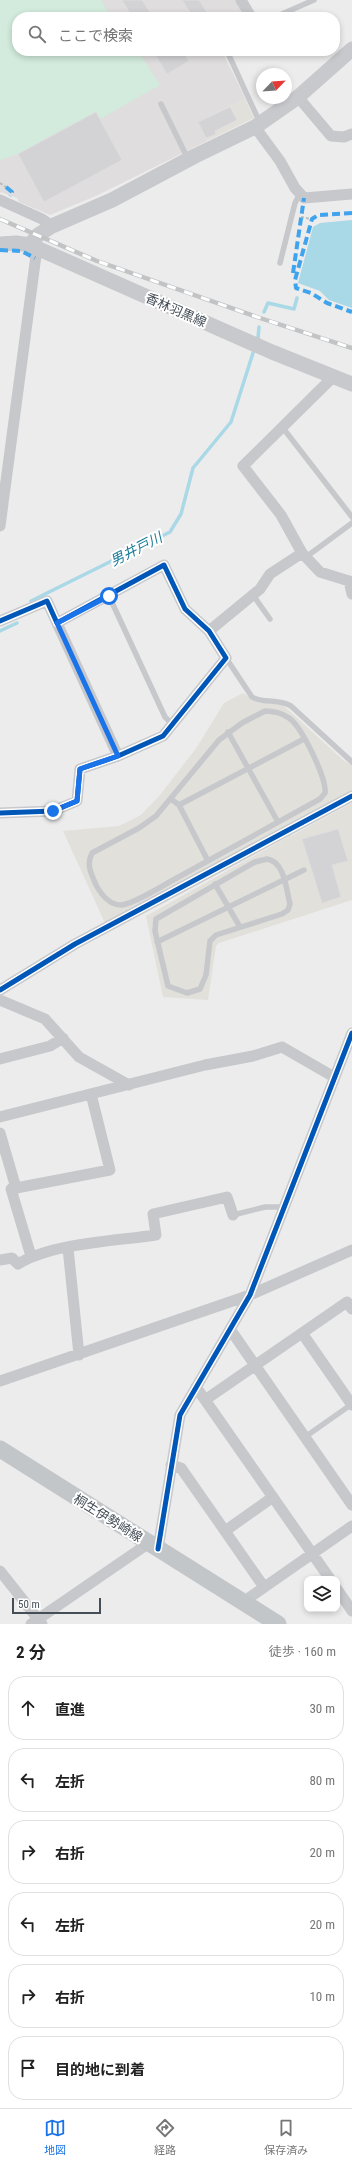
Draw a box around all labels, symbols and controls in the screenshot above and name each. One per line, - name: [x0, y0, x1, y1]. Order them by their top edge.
- search box: [12, 12, 340, 56]
- icon: search: [26, 23, 48, 45]
- text: ここで検索: [58, 27, 133, 45]
- north arrow: [256, 68, 292, 104]
- street label: 香林羽黒線: [143, 290, 209, 330]
- water label: 男井戸川: [107, 528, 166, 569]
- route start: [100, 587, 118, 605]
- route end: [44, 802, 62, 820]
- street label: 桐生伊勢崎線: [71, 1491, 145, 1545]
- map controls: [304, 1576, 340, 1612]
- button: layers: [304, 1576, 340, 1612]
- scale bar: [12, 1596, 101, 1615]
- text: 50 m: [18, 1598, 40, 1611]
- text: 2 分: [16, 1642, 46, 1662]
- text: 徒歩 · 160 m: [269, 1644, 336, 1659]
- icon: ahead: [17, 1697, 39, 1719]
- text: 直進: [55, 1701, 85, 1719]
- text: 30 m: [309, 1701, 335, 1716]
- icon: left: [17, 1769, 39, 1791]
- text: 左折: [55, 1773, 85, 1791]
- text: 80 m: [309, 1773, 335, 1788]
- icon: right: [17, 1841, 39, 1863]
- text: 右折: [55, 1845, 85, 1863]
- text: 20 m: [309, 1845, 335, 1860]
- icon: left: [17, 1913, 39, 1935]
- text: 左折: [55, 1917, 85, 1935]
- text: 20 m: [309, 1917, 335, 1932]
- icon: right: [17, 1985, 39, 2007]
- text: 右折: [55, 1989, 85, 2007]
- text: 10 m: [309, 1989, 335, 2004]
- icon: arrive: [17, 2057, 39, 2079]
- text: 目的地に到着: [55, 2061, 145, 2079]
- tab: 地図: [44, 2117, 66, 2157]
- tab: 経路: [154, 2117, 176, 2157]
- tab: 保存済み: [264, 2117, 308, 2157]

